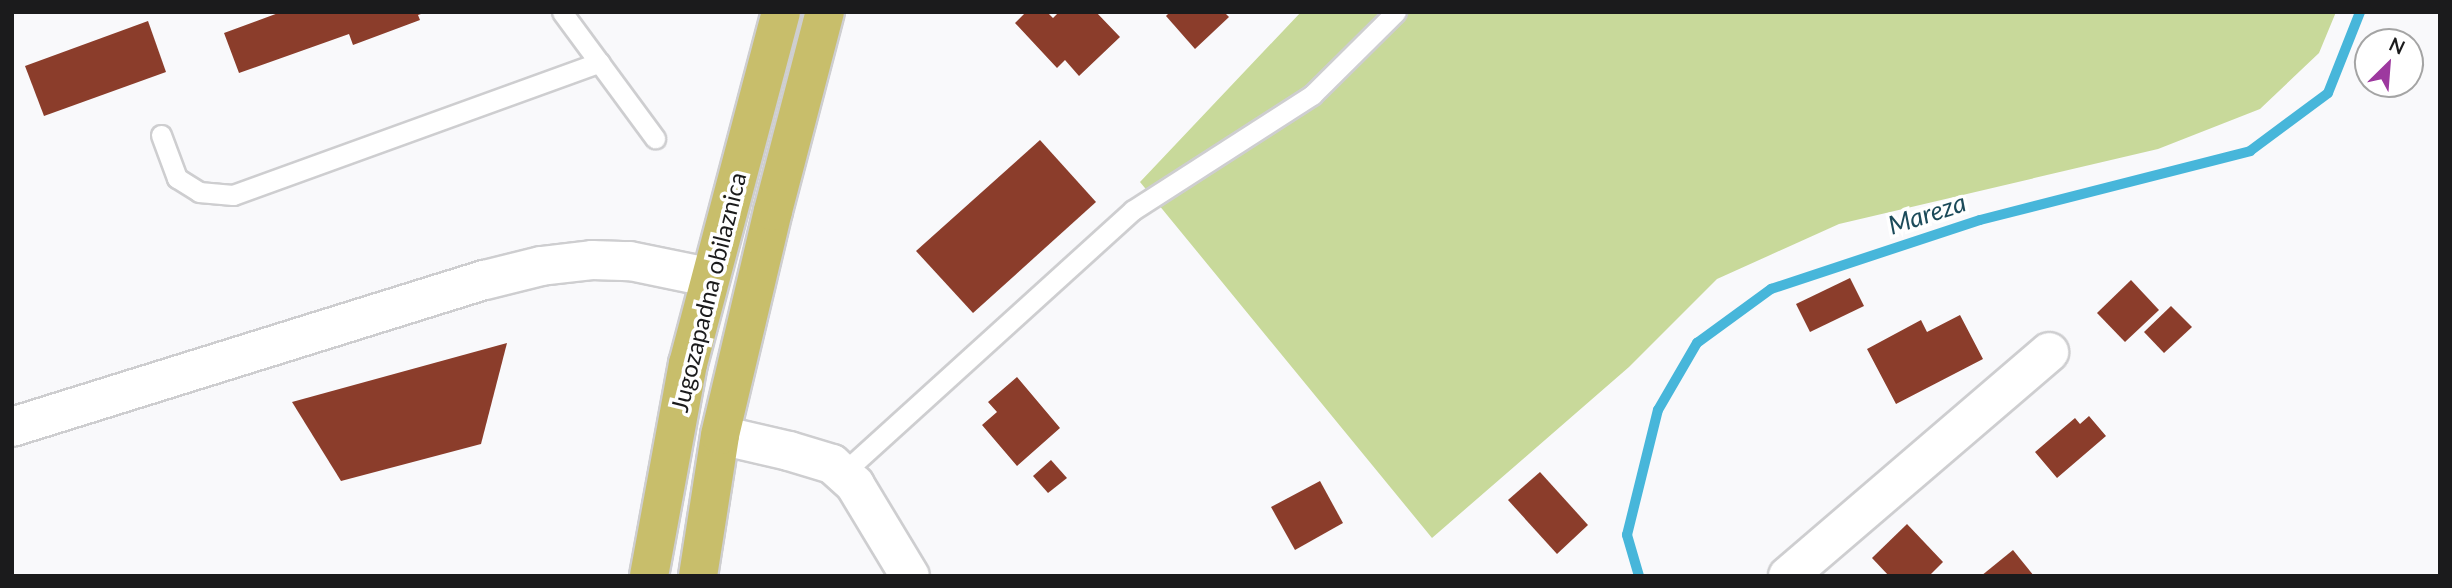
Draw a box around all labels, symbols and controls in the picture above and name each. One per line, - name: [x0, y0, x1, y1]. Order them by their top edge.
- north arrow: [2354, 28, 2424, 98]
- text: N: [2386, 32, 2409, 59]
- street label: Jugozapadna obilaznica: [664, 169, 752, 415]
- water label: Mareza: [1884, 187, 1970, 241]

